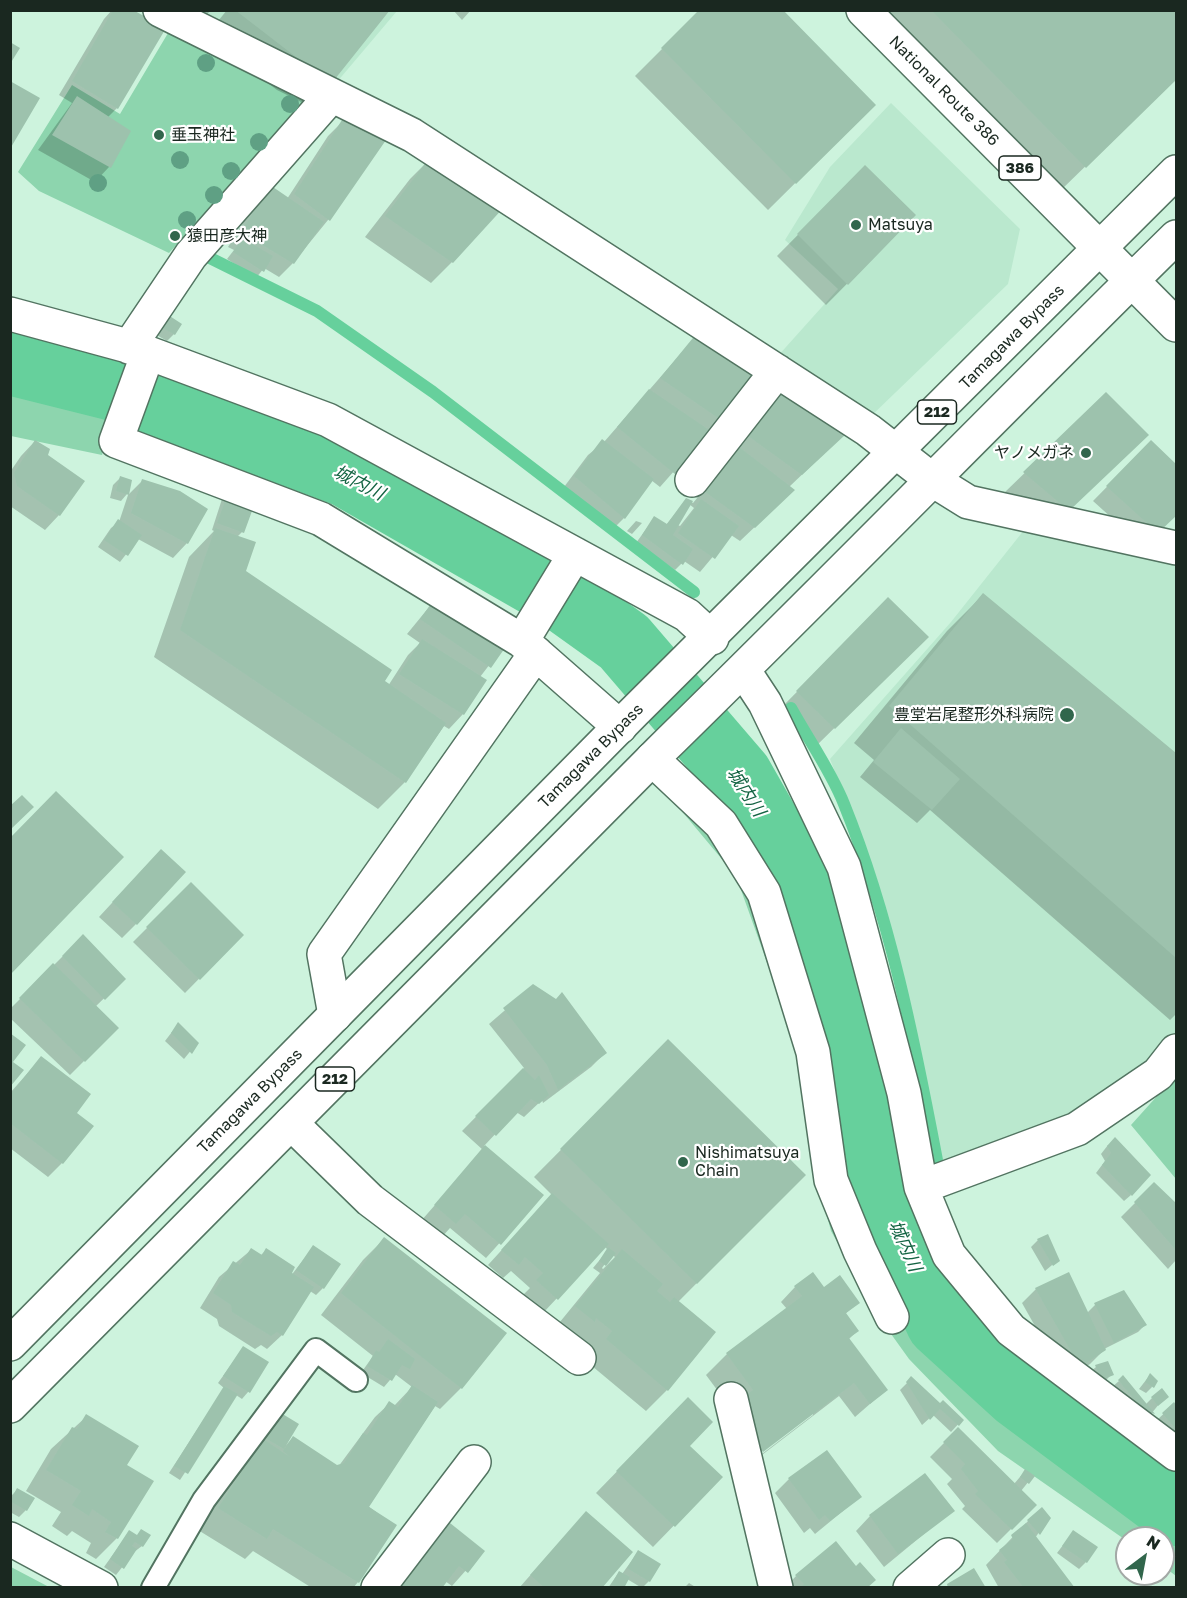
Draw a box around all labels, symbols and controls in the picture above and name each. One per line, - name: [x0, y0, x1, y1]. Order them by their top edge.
- street label: National Route 386: [885, 32, 1003, 150]
- place label: 垂玉神社: [171, 125, 235, 145]
- marker: 垂玉神社: [152, 128, 166, 142]
- road number: 386: [999, 156, 1041, 180]
- place label: Matsuya: [868, 215, 933, 235]
- marker: Matsuya: [849, 218, 863, 232]
- place label: 猿田彦大神: [187, 226, 267, 246]
- marker: 猿田彦大神: [168, 229, 182, 243]
- street label: Tamagawa Bypass: [956, 281, 1068, 393]
- road number: 212: [918, 400, 956, 424]
- place label: ヤノメガネ: [994, 443, 1074, 463]
- marker: ヤノメガネ: [1079, 446, 1093, 460]
- water label: 城内川: [330, 461, 388, 505]
- street label: Tamagawa Bypass: [535, 700, 647, 812]
- place label: 豊堂岩尾整形外科病院: [894, 705, 1054, 725]
- marker: 豊堂岩尾整形外科病院: [1058, 706, 1076, 724]
- water label: 城内川: [722, 763, 770, 821]
- street label: Tamagawa Bypass: [194, 1045, 306, 1157]
- road number: 212: [316, 1067, 354, 1091]
- place label: Nishimatsuya Chain: [695, 1143, 799, 1181]
- marker: Nishimatsuya Chain: [676, 1155, 690, 1169]
- water label: 城内川: [884, 1217, 926, 1275]
- north arrow: [1115, 1526, 1175, 1586]
- text: N: [1143, 1531, 1164, 1554]

